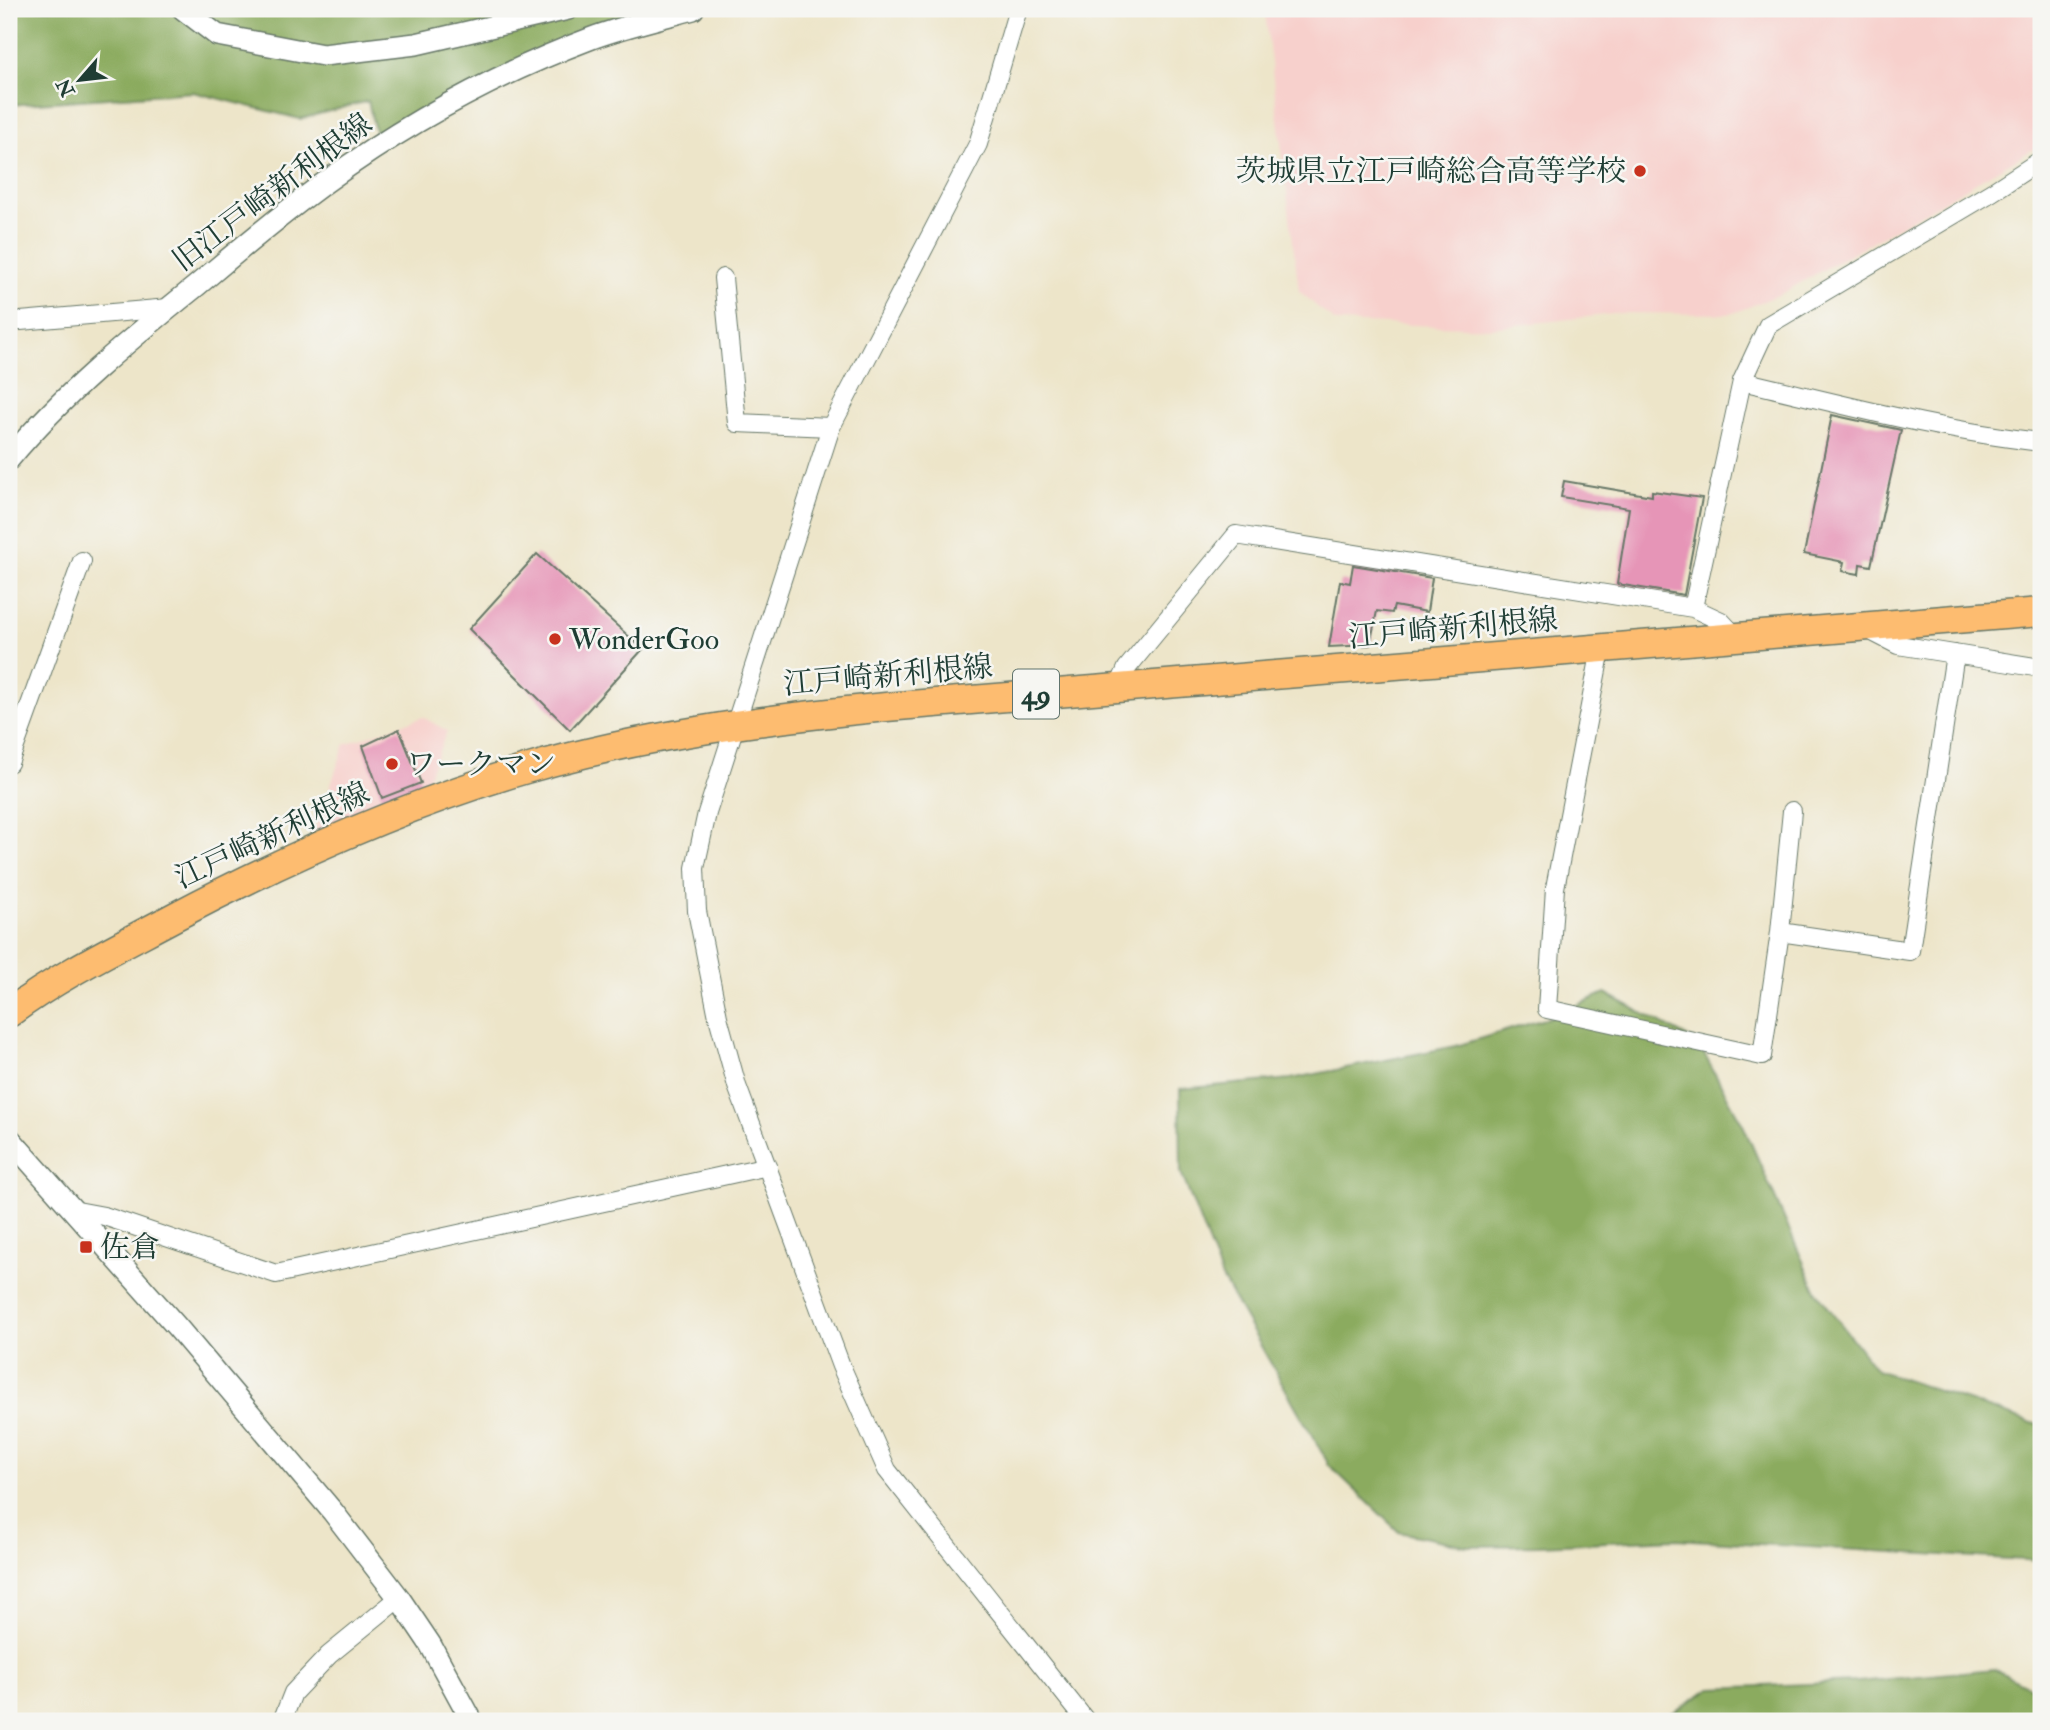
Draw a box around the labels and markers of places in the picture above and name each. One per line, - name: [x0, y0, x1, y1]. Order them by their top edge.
- place label: 茨城県立江戸崎総合高等学校: [1236, 153, 1626, 190]
- marker: 茨城県立江戸崎総合高等学校: [1632, 163, 1648, 179]
- place label: WonderGoo: [568, 621, 719, 658]
- marker: WonderGoo: [547, 631, 563, 647]
- place label: ワークマン: [406, 746, 556, 783]
- marker: ワークマン: [384, 756, 400, 772]
- place label: 佐倉: [100, 1229, 160, 1266]
- marker: 佐倉: [78, 1239, 94, 1255]

